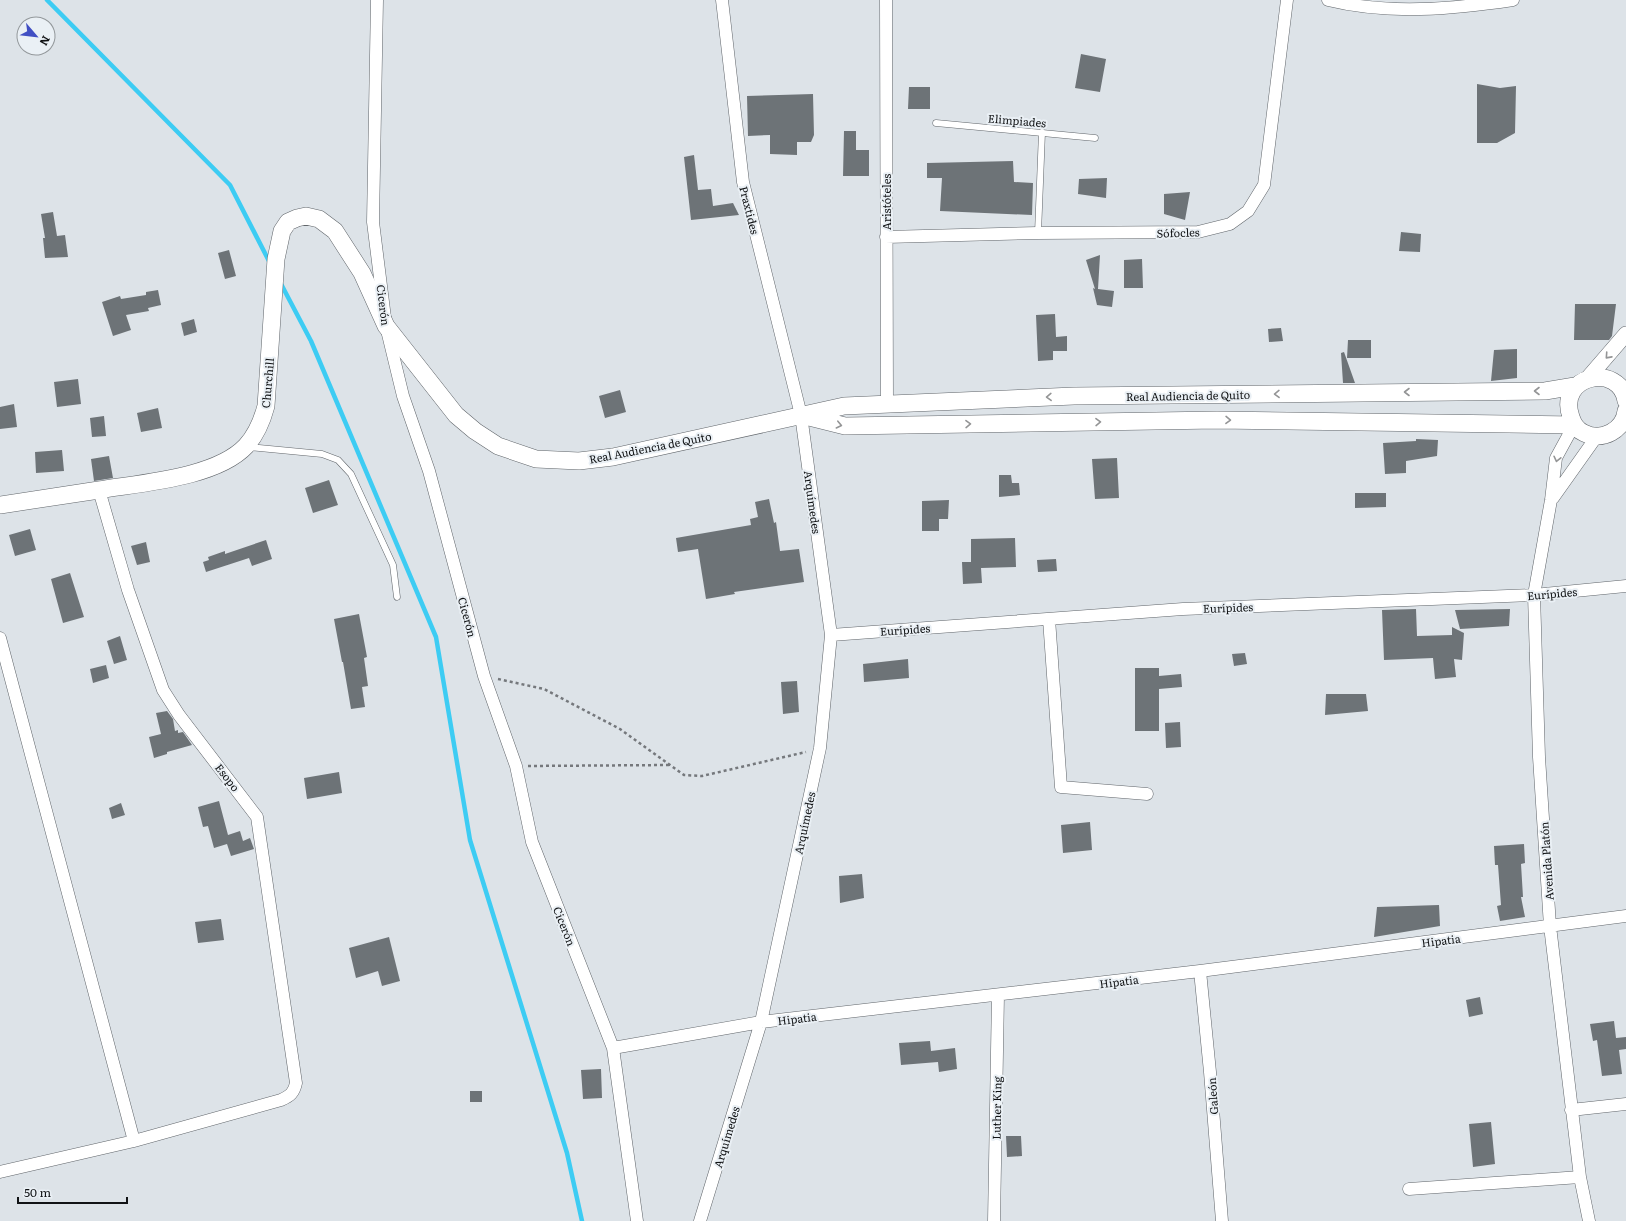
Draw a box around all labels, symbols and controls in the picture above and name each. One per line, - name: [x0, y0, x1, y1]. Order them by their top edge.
- north arrow: [16, 16, 56, 56]
- text: N: [36, 33, 55, 49]
- street label: Elimpiades: [987, 109, 1047, 131]
- street label: Aristóteles: [878, 174, 894, 230]
- street label: Praxtides: [736, 184, 764, 236]
- street label: Sófocles: [1156, 223, 1200, 241]
- street label: Cicerón: [374, 284, 394, 326]
- one-way arrow: [1605, 352, 1612, 359]
- street label: Churchill: [257, 357, 277, 409]
- street label: Real Audiencia de Quito: [1126, 386, 1250, 404]
- one-way arrow: [1404, 387, 1410, 396]
- one-way arrow: [1534, 387, 1540, 395]
- one-way arrow: [1274, 390, 1280, 398]
- one-way arrow: [1046, 393, 1052, 402]
- one-way arrow: [1225, 416, 1231, 424]
- one-way arrow: [1095, 417, 1101, 426]
- one-way arrow: [835, 420, 842, 428]
- one-way arrow: [965, 420, 971, 428]
- street label: Real Audiencia de Quito: [587, 427, 713, 467]
- one-way arrow: [1553, 456, 1561, 463]
- street label: Arquímedes: [801, 469, 825, 535]
- street label: Eurípides: [1526, 583, 1578, 603]
- street label: Cicerón: [455, 595, 481, 639]
- street label: Eurípides: [1203, 598, 1253, 616]
- street label: Eurípides: [879, 619, 931, 639]
- street label: Esopo: [212, 760, 244, 794]
- street label: Arquímedes: [790, 790, 818, 856]
- street label: Avenida Platón: [1535, 821, 1557, 901]
- street label: Cicerón: [550, 904, 580, 948]
- street label: Hipatia: [1421, 930, 1462, 950]
- street label: Hipatia: [1099, 971, 1140, 991]
- street label: Hipatia: [777, 1008, 818, 1028]
- street label: Luther King: [987, 1075, 1005, 1140]
- street label: Galeón: [1203, 1077, 1221, 1115]
- street label: Arquímedes: [709, 1104, 743, 1170]
- scale bar: [18, 1179, 127, 1205]
- text: 50 m: [24, 1183, 51, 1201]

